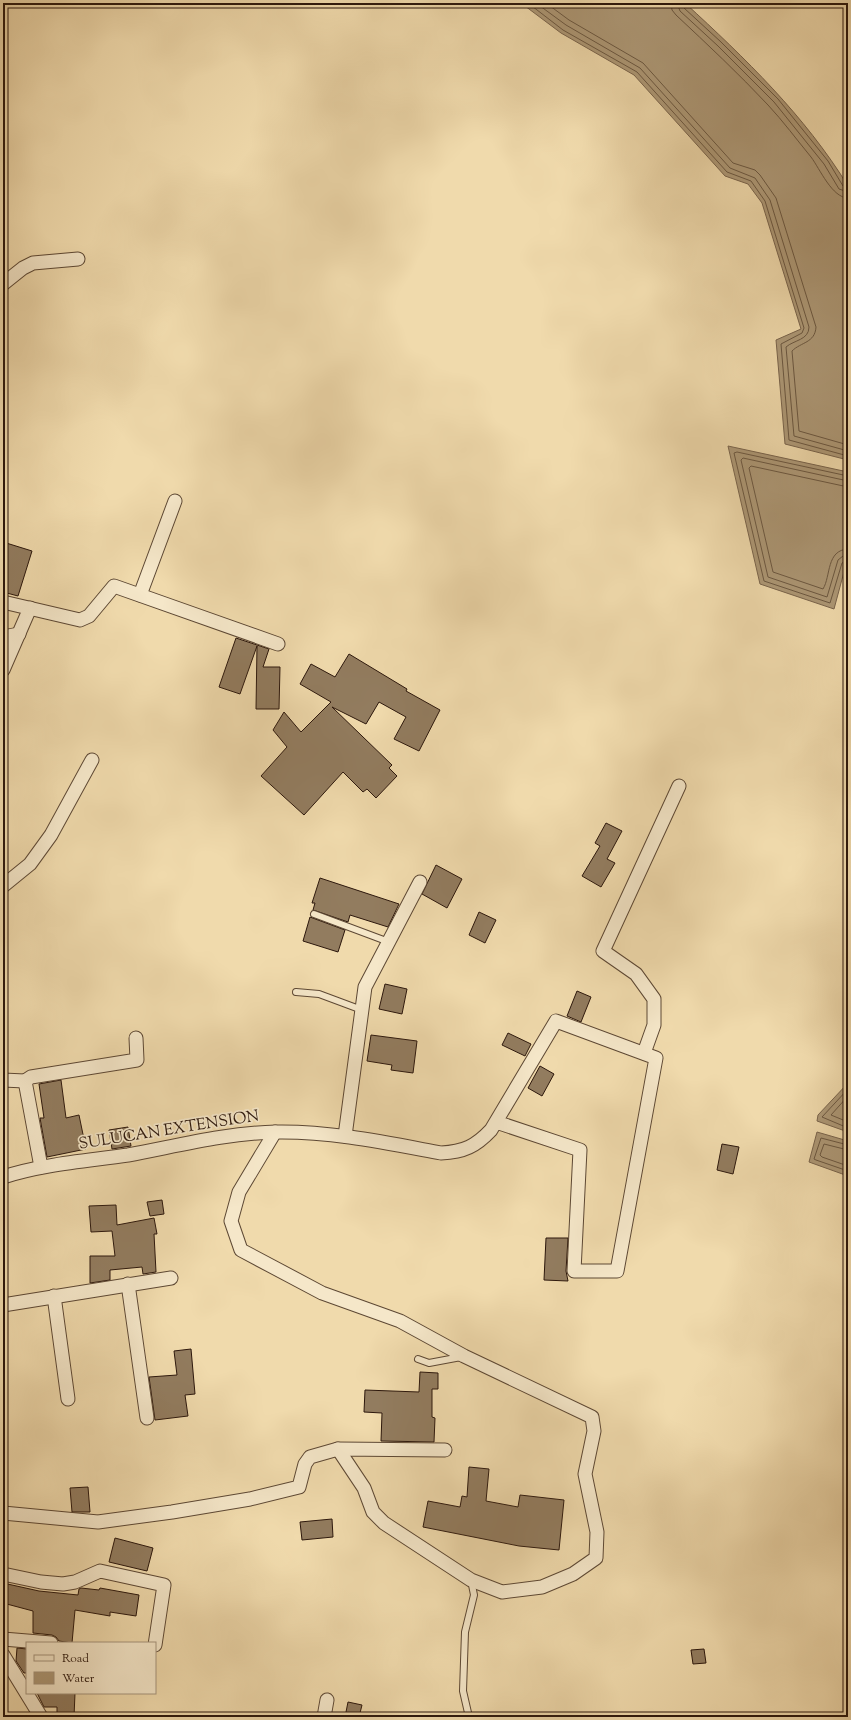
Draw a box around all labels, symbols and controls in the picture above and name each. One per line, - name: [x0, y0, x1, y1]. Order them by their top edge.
- street label: SULUCAN EXTENSION: [77, 1105, 261, 1157]
- legend: [26, 1642, 156, 1694]
- text: Road: [62, 1650, 89, 1668]
- text: Water: [62, 1670, 95, 1688]

